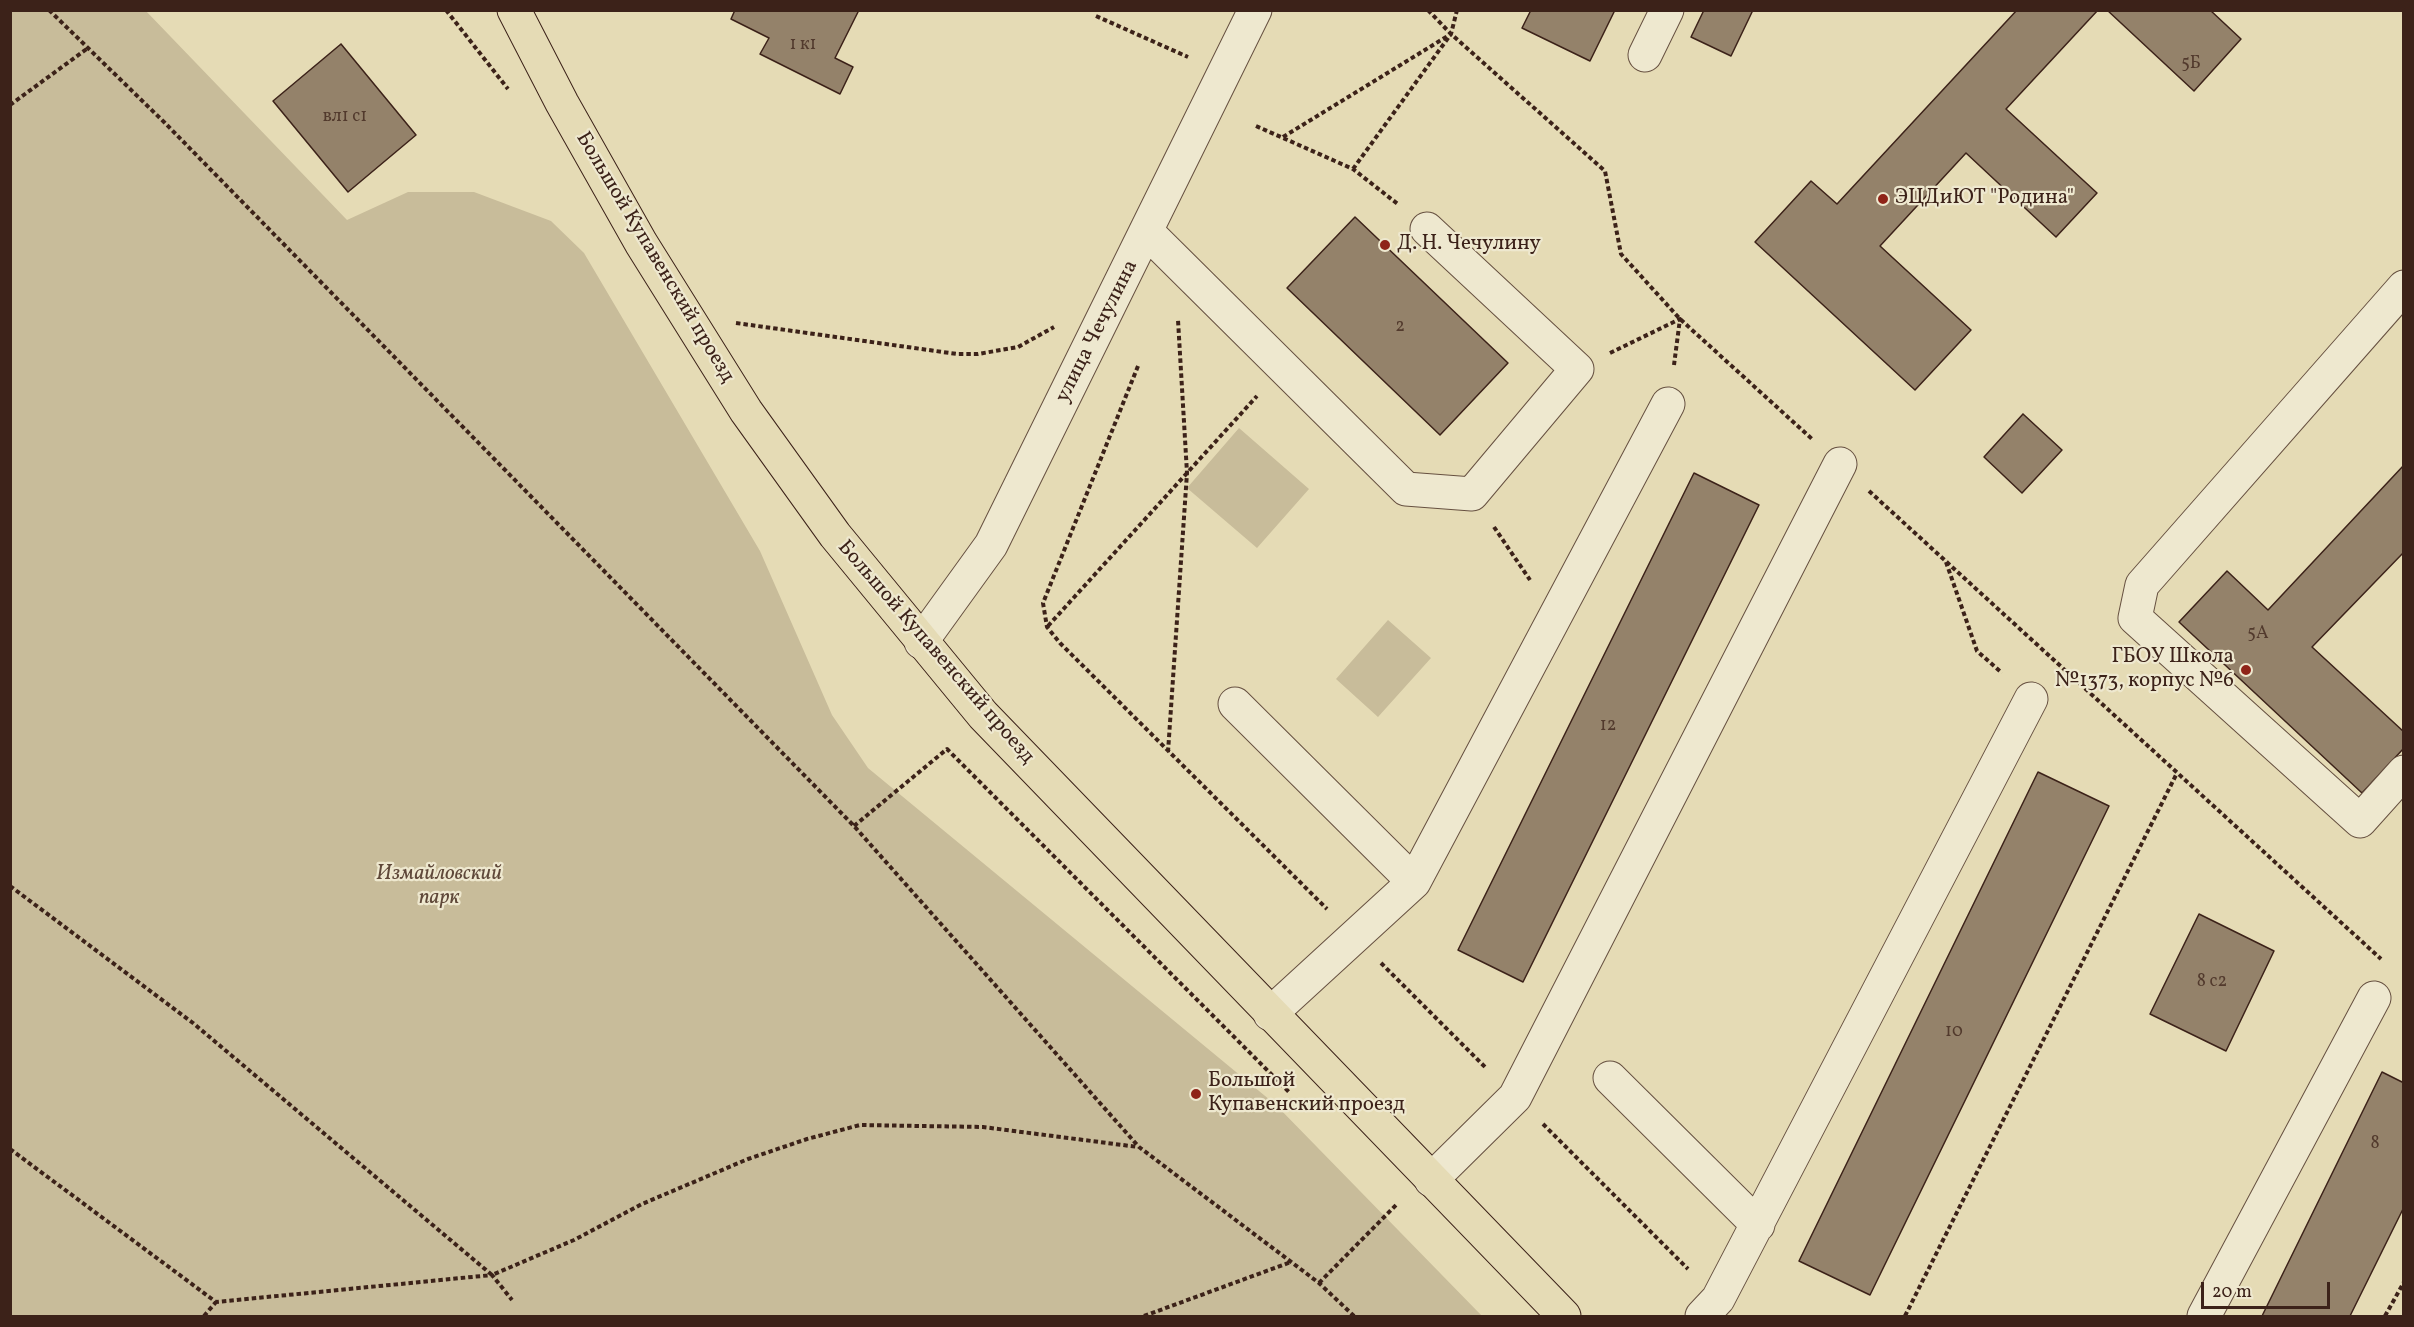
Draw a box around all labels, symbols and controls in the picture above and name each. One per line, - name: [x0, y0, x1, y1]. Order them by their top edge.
- house number: 1 к1: [789, 35, 817, 57]
- house number: 5Б: [2181, 54, 2201, 76]
- house number: вл1 с1: [323, 107, 367, 129]
- street label: Большой Купавенский проезд: [569, 128, 739, 388]
- place label: ЭЦДиЮТ "Родина": [1895, 186, 2074, 212]
- marker: ЭЦДиЮТ "Родина": [1876, 192, 1890, 206]
- place label: Д. Н. Чечулину: [1397, 232, 1541, 258]
- marker: Д. Н. Чечулину: [1378, 238, 1392, 252]
- street label: улица Чечулина: [1051, 257, 1145, 407]
- house number: 2: [1395, 317, 1405, 339]
- street label: Большой Купавенский проезд: [831, 536, 1039, 770]
- house number: 5А: [2247, 624, 2269, 646]
- place label: ГБОУ Школа №1373, корпус №6: [2055, 645, 2234, 695]
- marker: ГБОУ Школа №1373, корпус №6: [2239, 663, 2253, 677]
- house number: 12: [1600, 716, 1616, 738]
- park label: Измайловский парк: [376, 862, 502, 912]
- house number: 8 с2: [2197, 972, 2227, 994]
- house number: 10: [1945, 1022, 1963, 1044]
- place label: Большой Купавенский проезд: [1208, 1069, 1405, 1119]
- marker: Большой Купавенский проезд: [1189, 1087, 1203, 1101]
- house number: 8: [2370, 1134, 2380, 1156]
- scale bar: [2204, 1270, 2333, 1308]
- text: 20 m: [2212, 1280, 2252, 1305]

